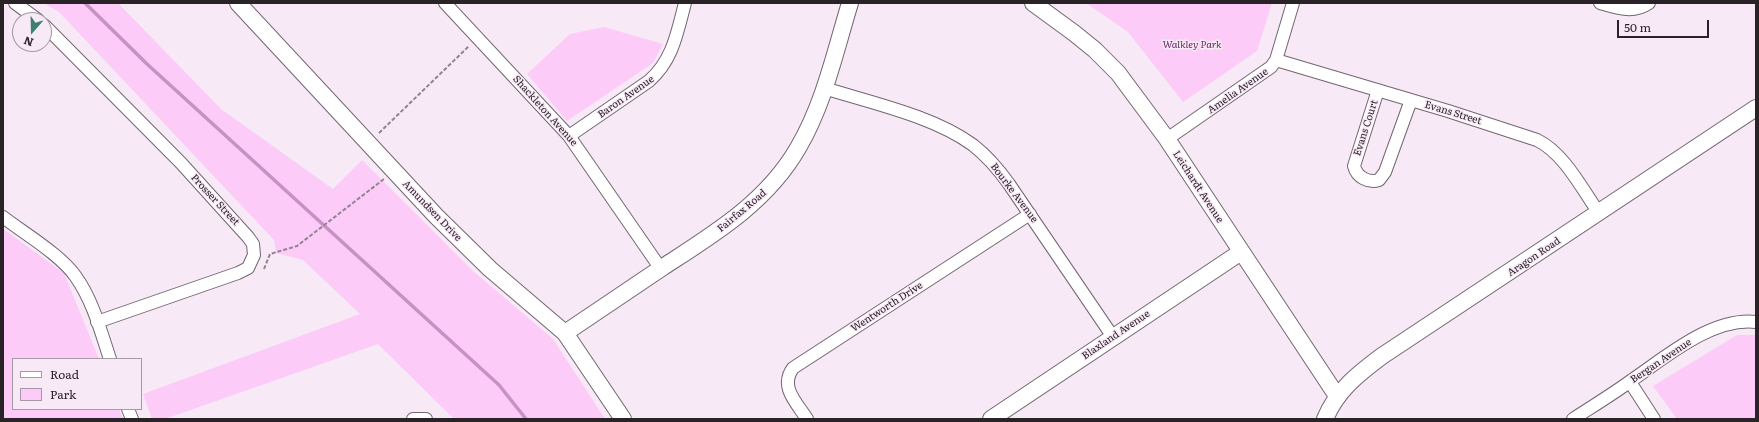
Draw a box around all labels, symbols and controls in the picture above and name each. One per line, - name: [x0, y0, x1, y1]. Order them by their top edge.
- north arrow: [12, 12, 52, 52]
- scale bar: [1619, 12, 1711, 38]
- text: 50 m: [1624, 18, 1651, 36]
- text: N: [21, 33, 35, 51]
- park label: Walkley Park: [1162, 39, 1222, 51]
- street label: Amelia Avenue: [1205, 66, 1271, 116]
- street label: Shackleton Avenue: [510, 73, 580, 149]
- street label: Baron Avenue: [596, 73, 656, 121]
- street label: Evans Court: [1351, 99, 1381, 157]
- street label: Evans Street: [1423, 99, 1483, 127]
- street label: Leichardt Avenue: [1170, 149, 1226, 225]
- street label: Bourke Avenue: [988, 161, 1040, 225]
- street label: Prosser Street: [188, 172, 242, 228]
- street label: Amundsen Drive: [400, 178, 464, 244]
- street label: Fairfax Road: [715, 187, 769, 235]
- street label: Aragon Road: [1505, 235, 1563, 279]
- street label: Wentworth Drive: [849, 279, 925, 335]
- street label: Blaxland Avenue: [1080, 308, 1152, 362]
- street label: Bergan Avenue: [1628, 336, 1694, 386]
- legend: [12, 358, 142, 410]
- text: Road: [50, 365, 79, 383]
- text: Park: [50, 385, 76, 403]

